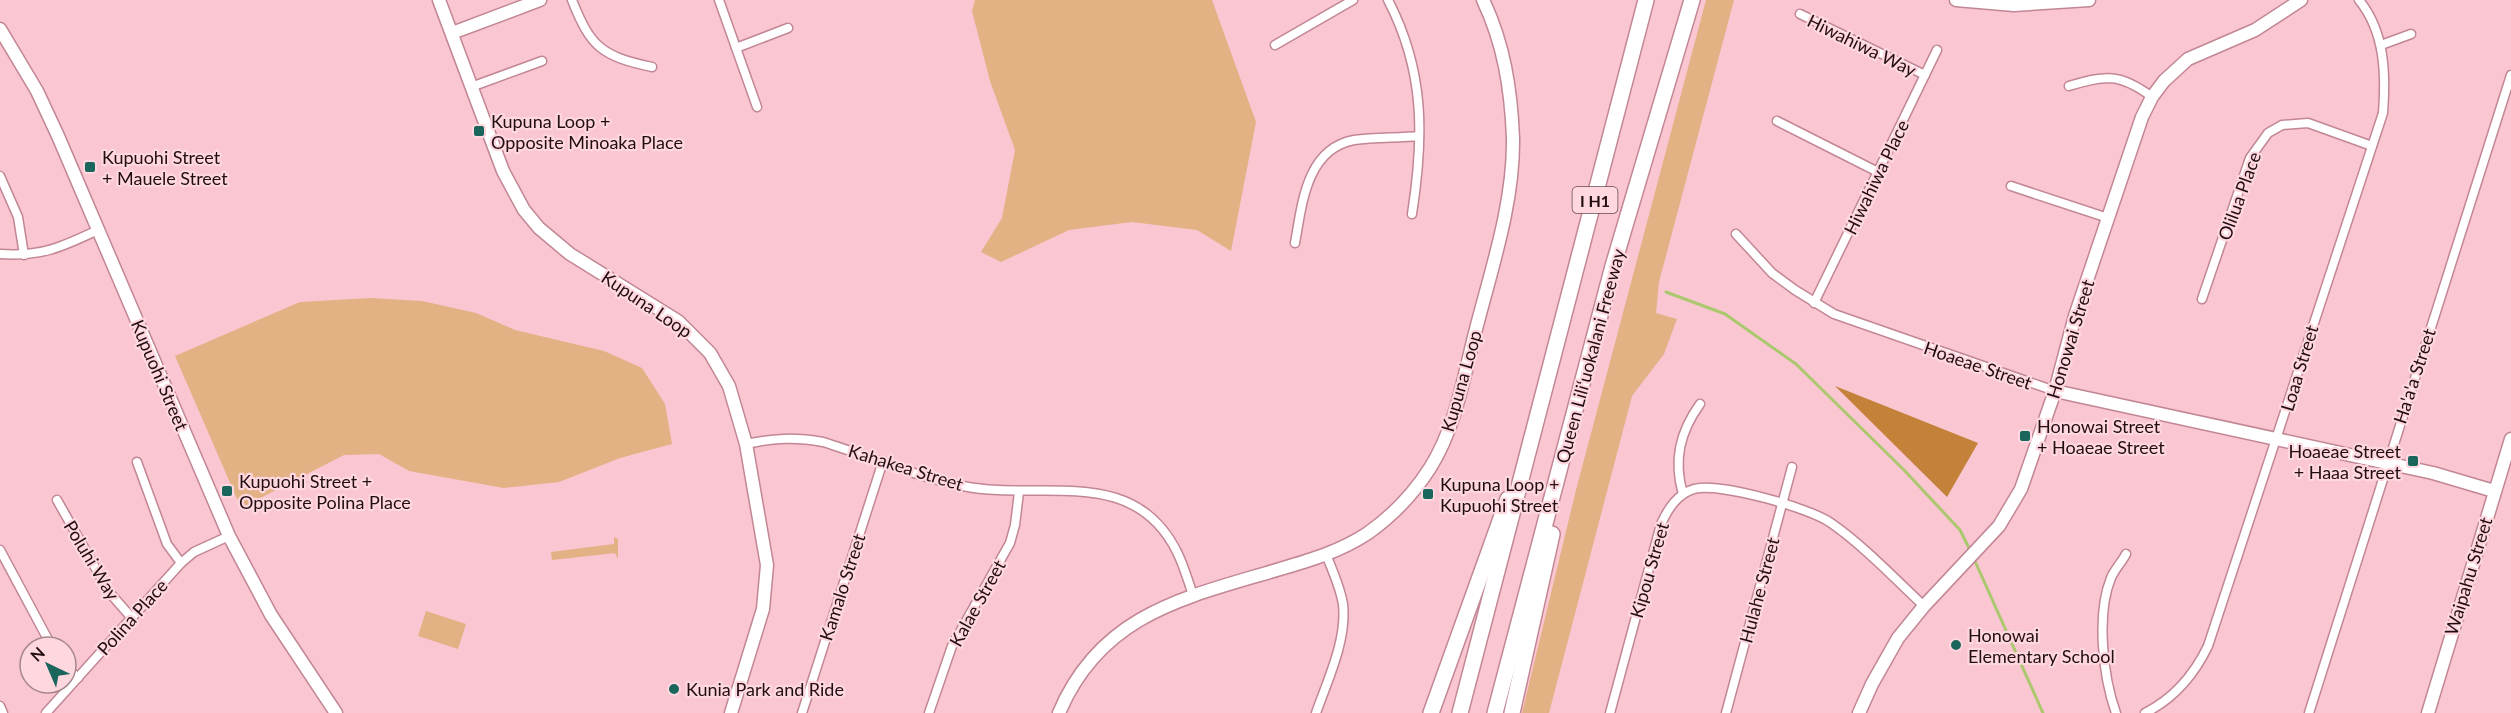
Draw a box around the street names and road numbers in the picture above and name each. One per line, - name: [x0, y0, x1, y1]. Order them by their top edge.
- street label: Hiwahiwa Way: [1804, 9, 1921, 81]
- street label: Hiwahiwa Place: [1839, 116, 1913, 238]
- street label: Olilua Place: [2213, 149, 2265, 243]
- road number: I H1: [1572, 187, 1618, 213]
- street label: Queen Liliʻuokalani Freeway: [1551, 246, 1629, 466]
- street label: Kupuna Loop: [598, 266, 696, 342]
- street label: Honowai Street: [2041, 276, 2099, 401]
- street label: Kupuohi Street: [127, 316, 193, 434]
- street label: Loaa Street: [2276, 322, 2323, 414]
- street label: Ha'a'a Street: [2388, 325, 2440, 426]
- street label: Kupuna Loop: [1436, 328, 1486, 434]
- street label: Hoaeae Street: [1921, 336, 2035, 394]
- street label: Kahakea Street: [846, 439, 967, 495]
- street label: Waipahu Street: [2440, 514, 2497, 638]
- street label: Poluhi Way: [60, 516, 125, 605]
- street label: Kipou Street: [1625, 519, 1673, 620]
- street label: Kamalo Street: [814, 530, 870, 643]
- street label: Hulahe Street: [1734, 534, 1784, 645]
- street label: Kalae Street: [944, 555, 1010, 650]
- street label: Polina Place: [92, 574, 172, 660]

